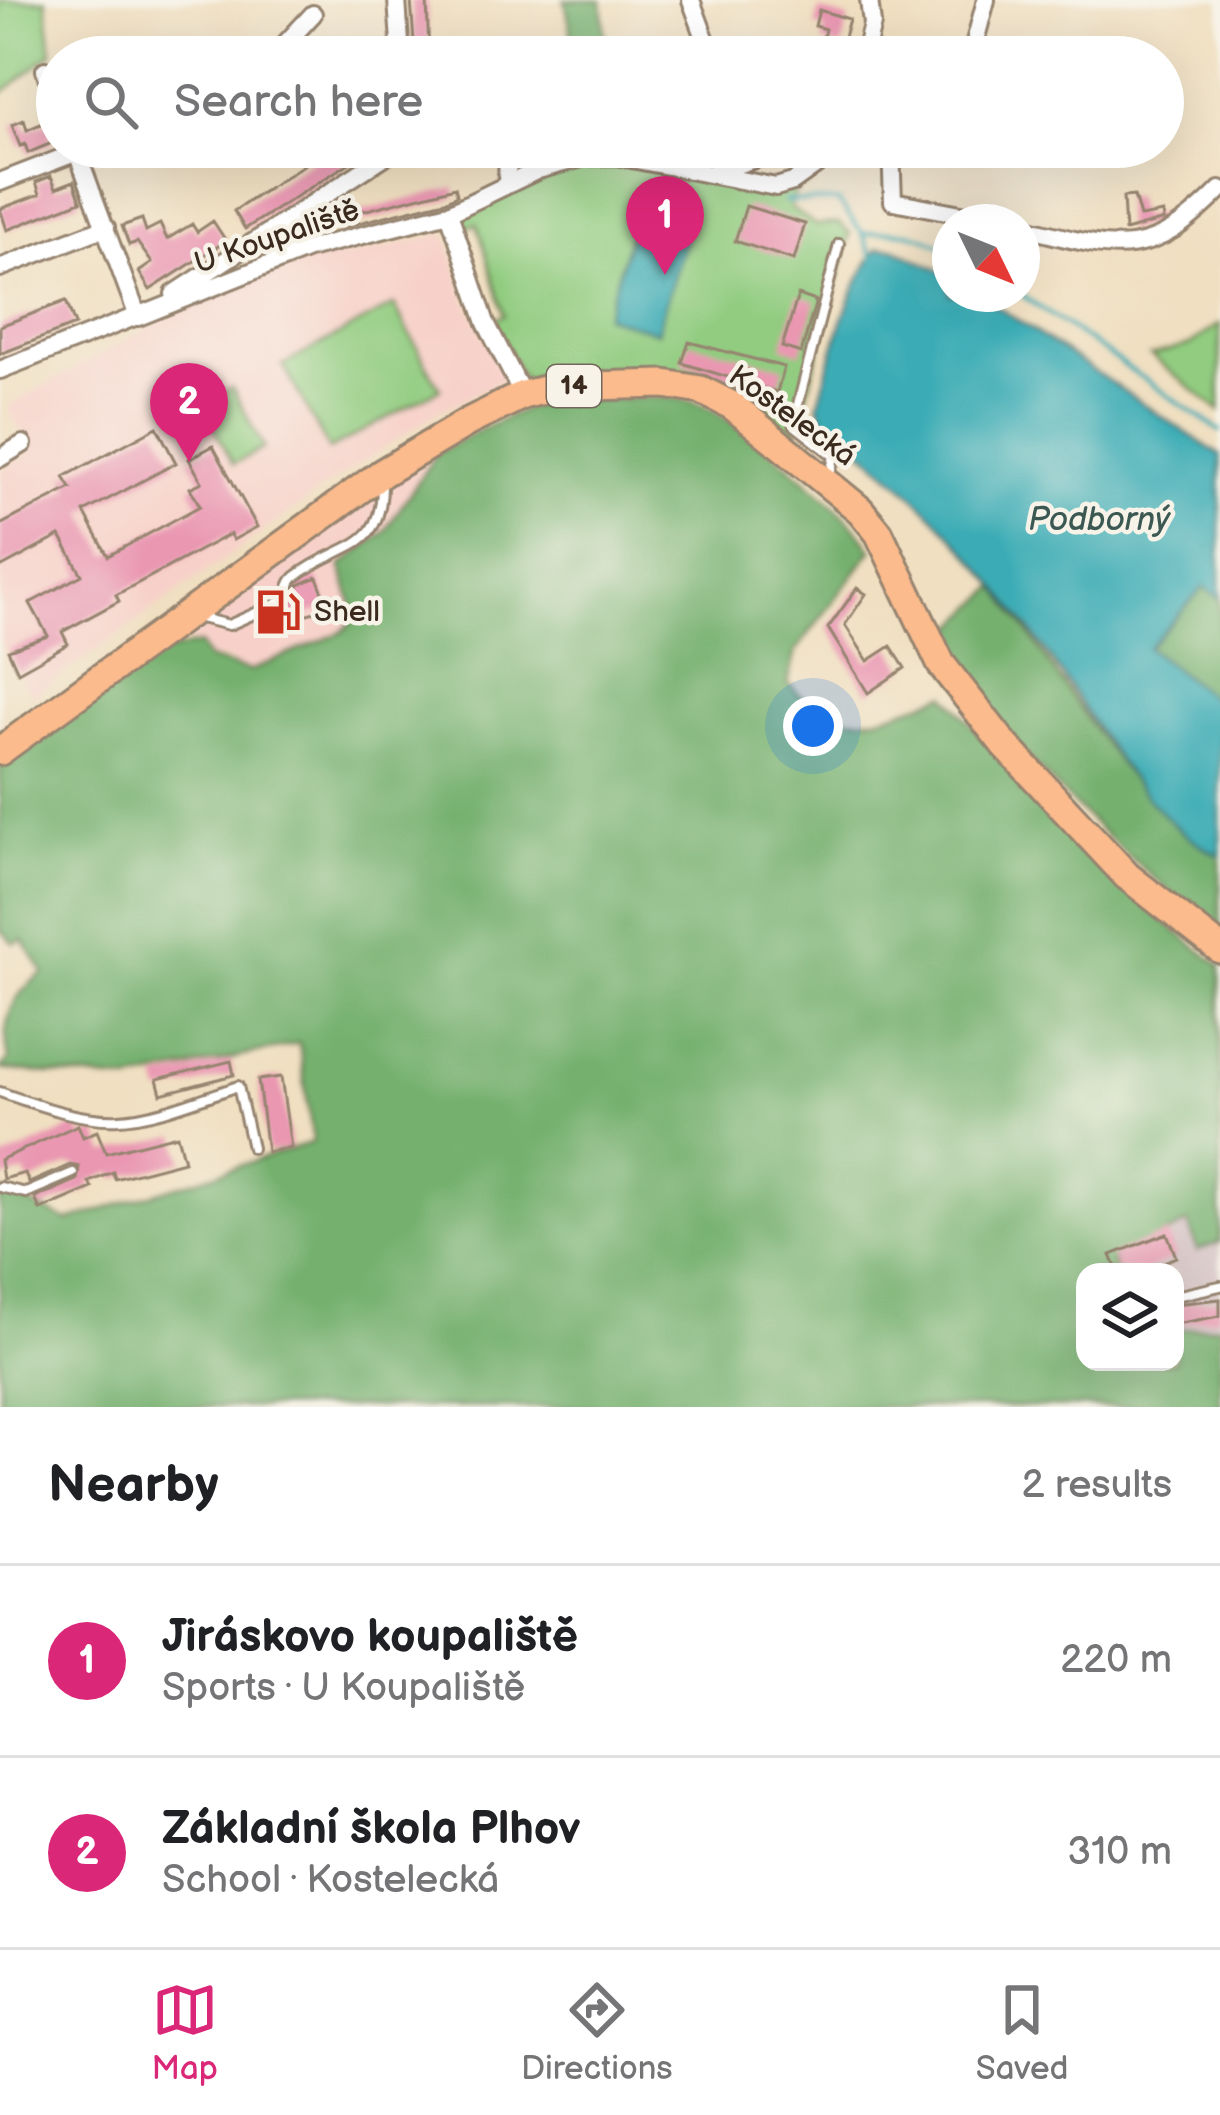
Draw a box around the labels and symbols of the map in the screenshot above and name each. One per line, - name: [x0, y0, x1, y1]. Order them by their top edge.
- pin: 1: [626, 176, 704, 275]
- street label: U Koupaliště: [190, 192, 364, 282]
- north arrow: [932, 204, 1040, 312]
- street label: Kostelecká: [721, 358, 863, 474]
- pin: 2: [150, 363, 228, 462]
- road number: 14: [547, 365, 601, 407]
- water label: Podborný: [1028, 500, 1171, 540]
- fuel station icon: Shell: [253, 587, 303, 637]
- place label: Shell: [314, 594, 380, 630]
- your location: [783, 696, 843, 756]

